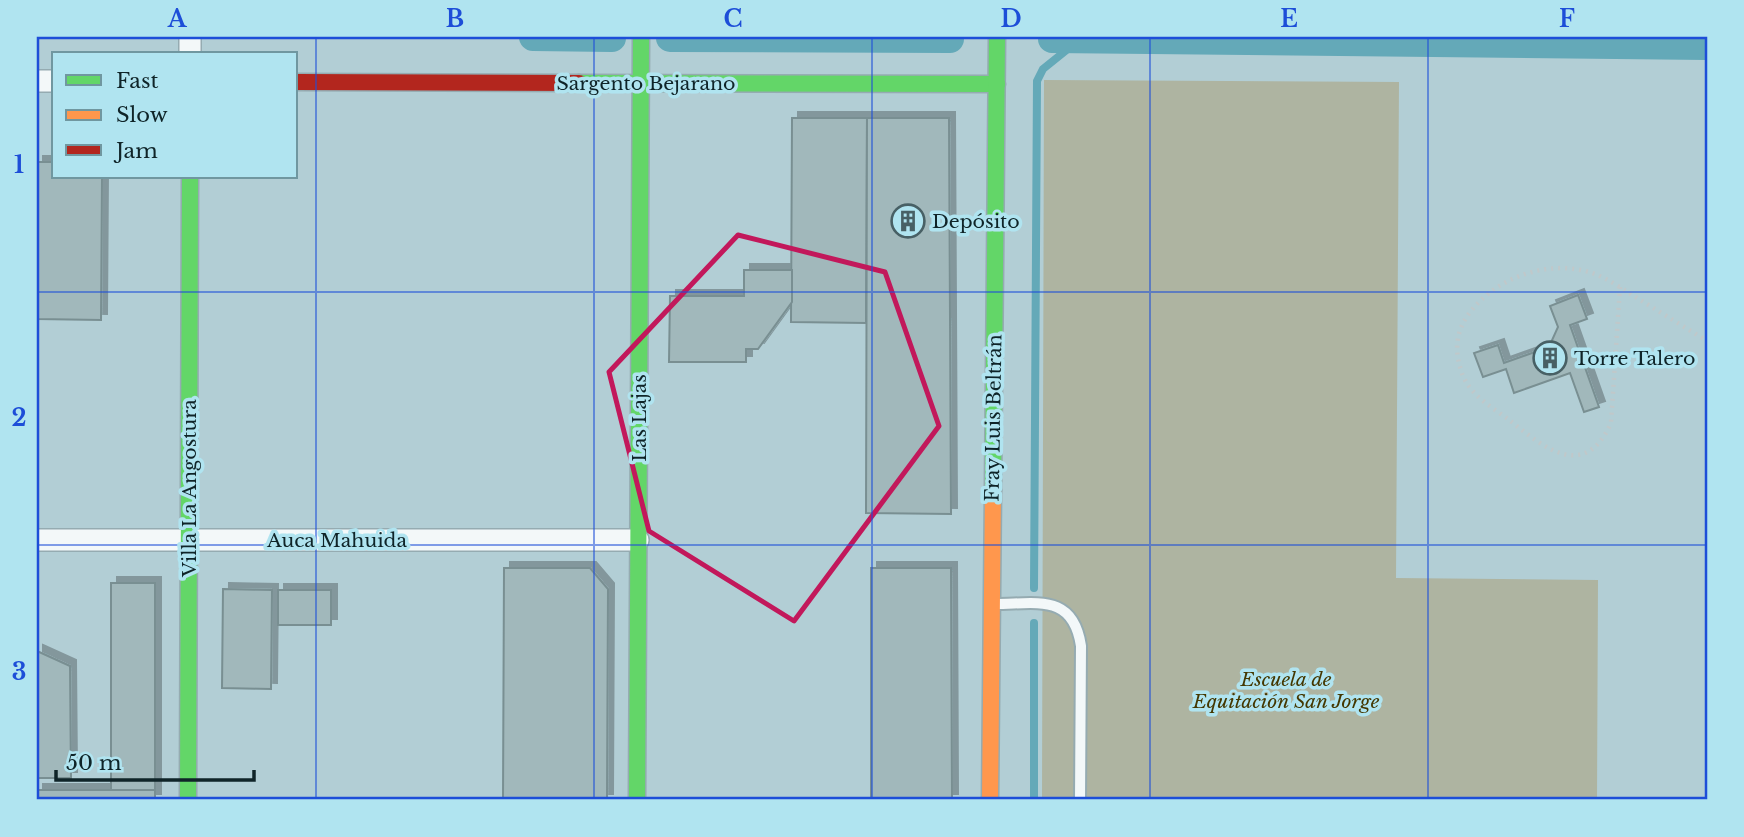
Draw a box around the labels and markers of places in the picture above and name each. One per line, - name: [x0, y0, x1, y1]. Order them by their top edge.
- building icon: Depósito: [889, 202, 927, 240]
- place label: Depósito: [932, 210, 1020, 233]
- building icon: Torre Talero: [1531, 339, 1569, 377]
- place label: Torre Talero: [1574, 347, 1695, 370]

